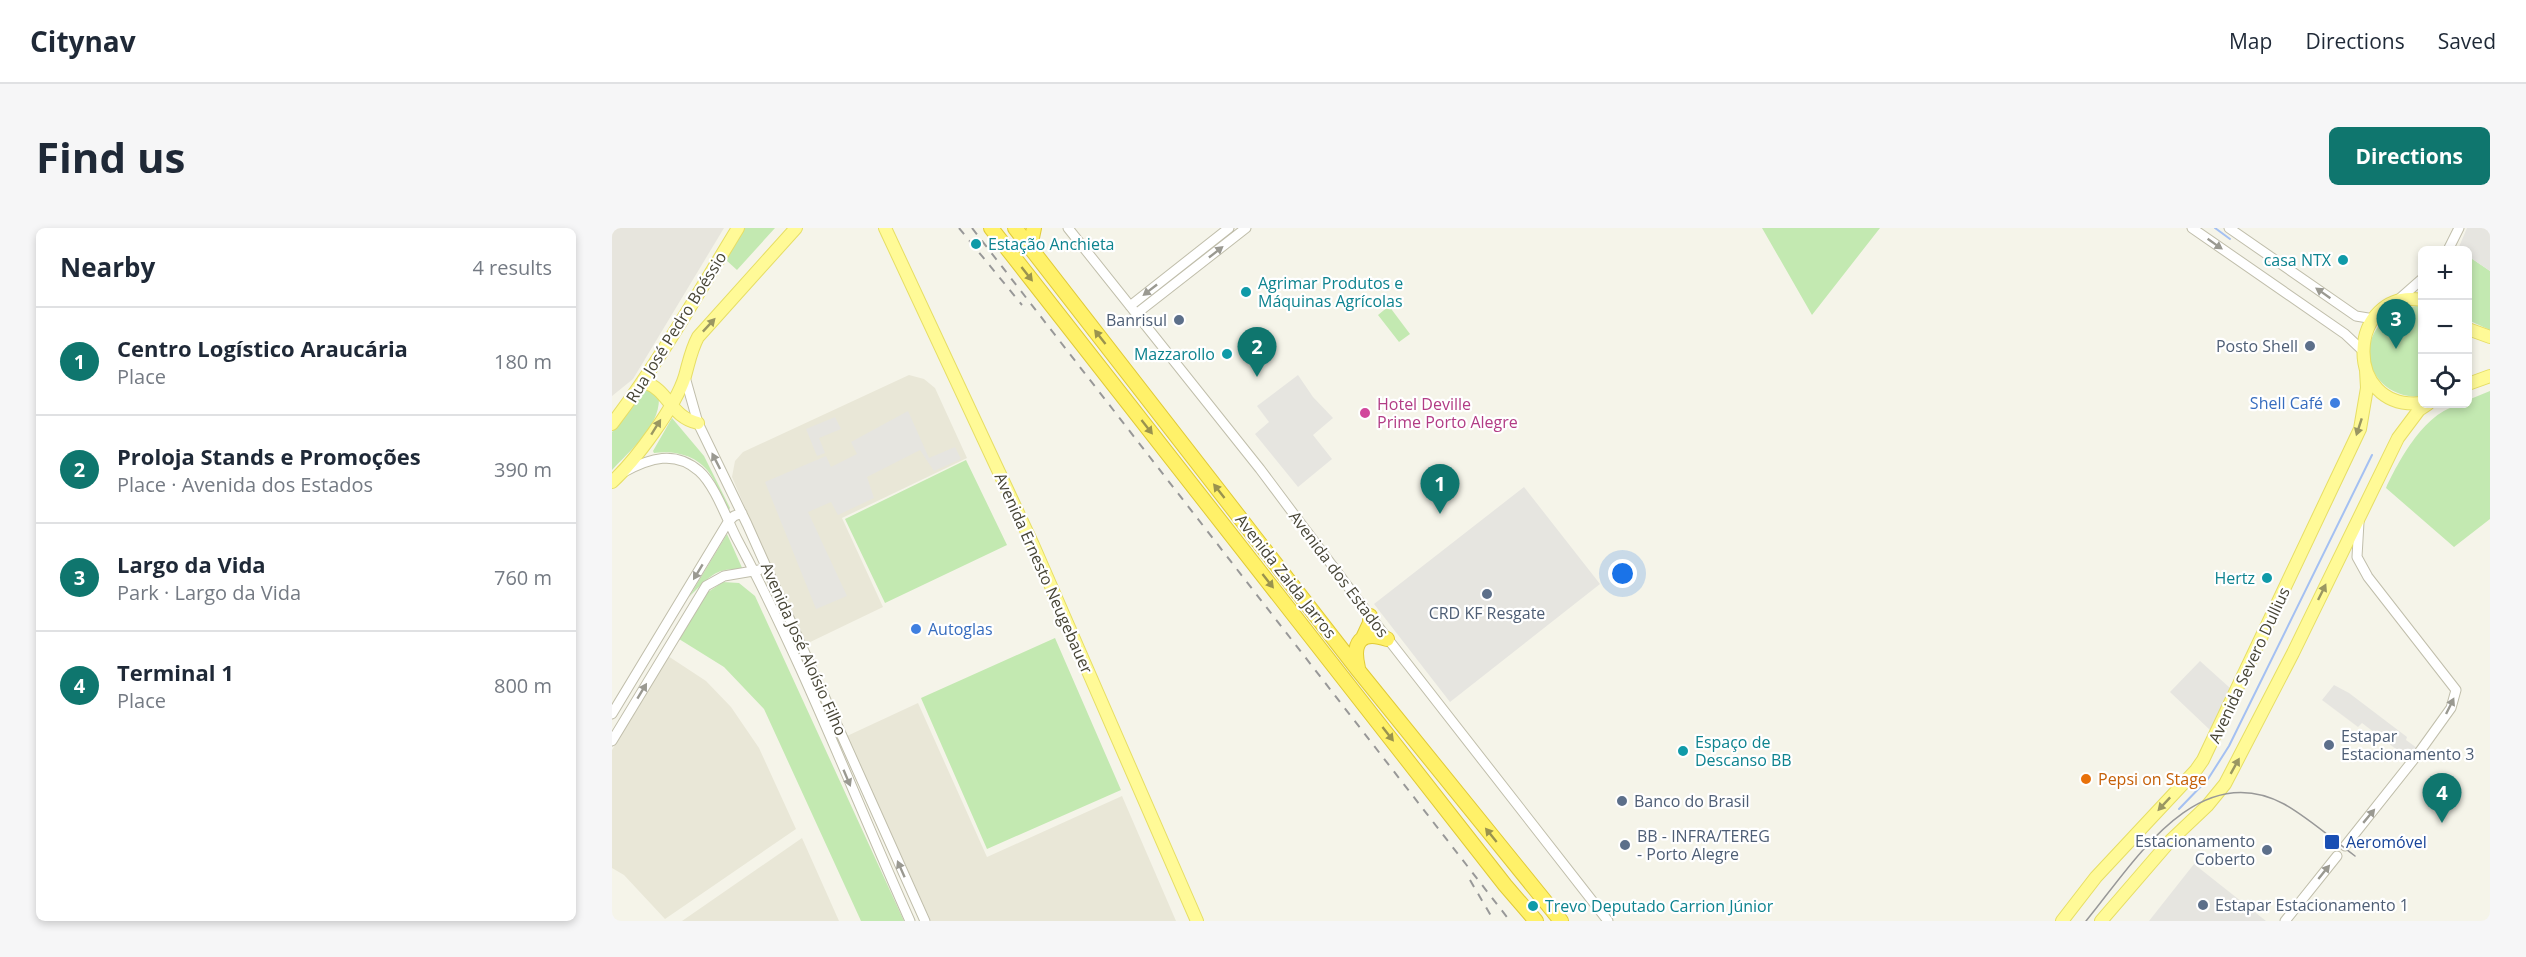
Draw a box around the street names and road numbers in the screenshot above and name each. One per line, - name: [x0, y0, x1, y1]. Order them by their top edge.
- street label: Rua José Pedro Boéssio: [621, 247, 731, 407]
- street label: Avenida Ernesto Neugebauer: [990, 469, 1098, 677]
- street label: Avenida dos Estados: [1284, 506, 1394, 642]
- street label: Avenida Zaida Jarros: [1230, 509, 1342, 643]
- street label: Avenida José Aloísio Filho: [756, 559, 852, 739]
- street label: Avenida Severo Dullius: [2203, 583, 2295, 747]

